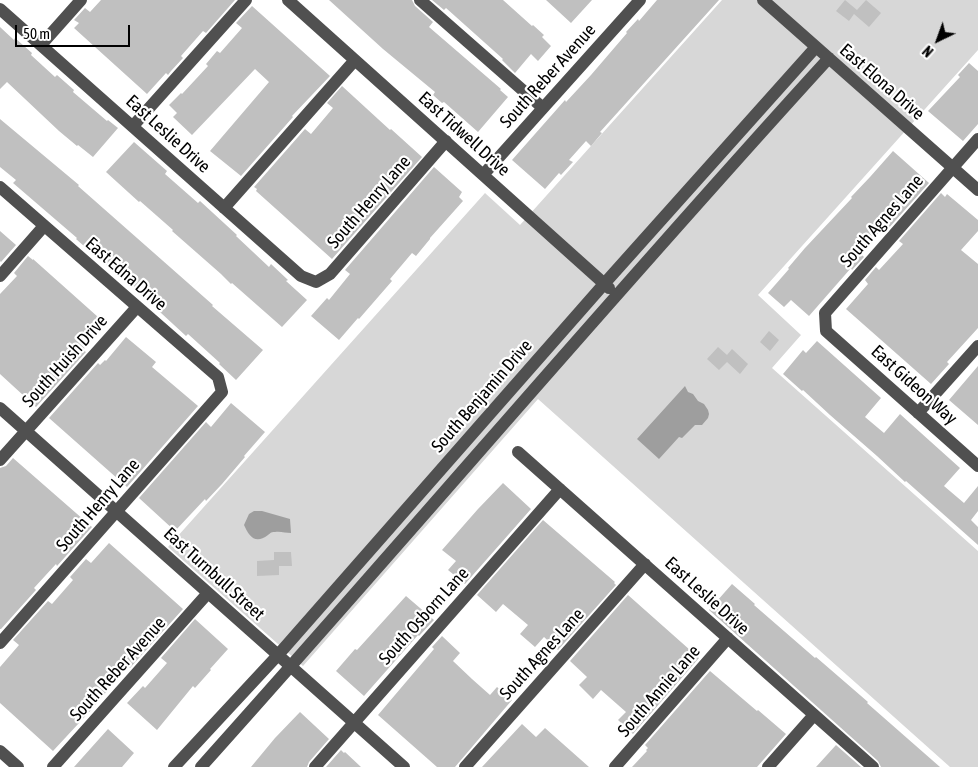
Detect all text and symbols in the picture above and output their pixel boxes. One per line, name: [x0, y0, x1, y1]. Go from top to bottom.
scale bar: [18, 15, 132, 47]
north arrow: [913, 15, 963, 65]
street label: South Reber Avenue: [496, 20, 600, 132]
text: 50 m: [23, 25, 50, 42]
street label: East Elona Drive: [835, 39, 929, 125]
text: N: [920, 42, 936, 60]
street label: East Tidwell Drive: [414, 87, 514, 181]
street label: East Leslie Drive: [121, 91, 215, 177]
street label: South Henry Lane: [323, 151, 415, 253]
street label: South Agnes Lane: [836, 170, 928, 272]
street label: East Edna Drive: [81, 233, 171, 315]
street label: South Huish Drive: [18, 310, 112, 412]
street label: South Benjamin Drive: [427, 335, 537, 457]
street label: East Gideon Way: [867, 341, 961, 429]
street label: South Henry Lane: [52, 454, 144, 556]
street label: East Turnbull Street: [159, 523, 269, 625]
street label: East Leslie Drive: [660, 553, 754, 639]
street label: South Osborn Lane: [375, 563, 473, 669]
street label: South Agnes Lane: [495, 604, 589, 704]
street label: South Reber Avenue: [66, 613, 170, 725]
street label: South Annie Lane: [613, 641, 705, 741]

